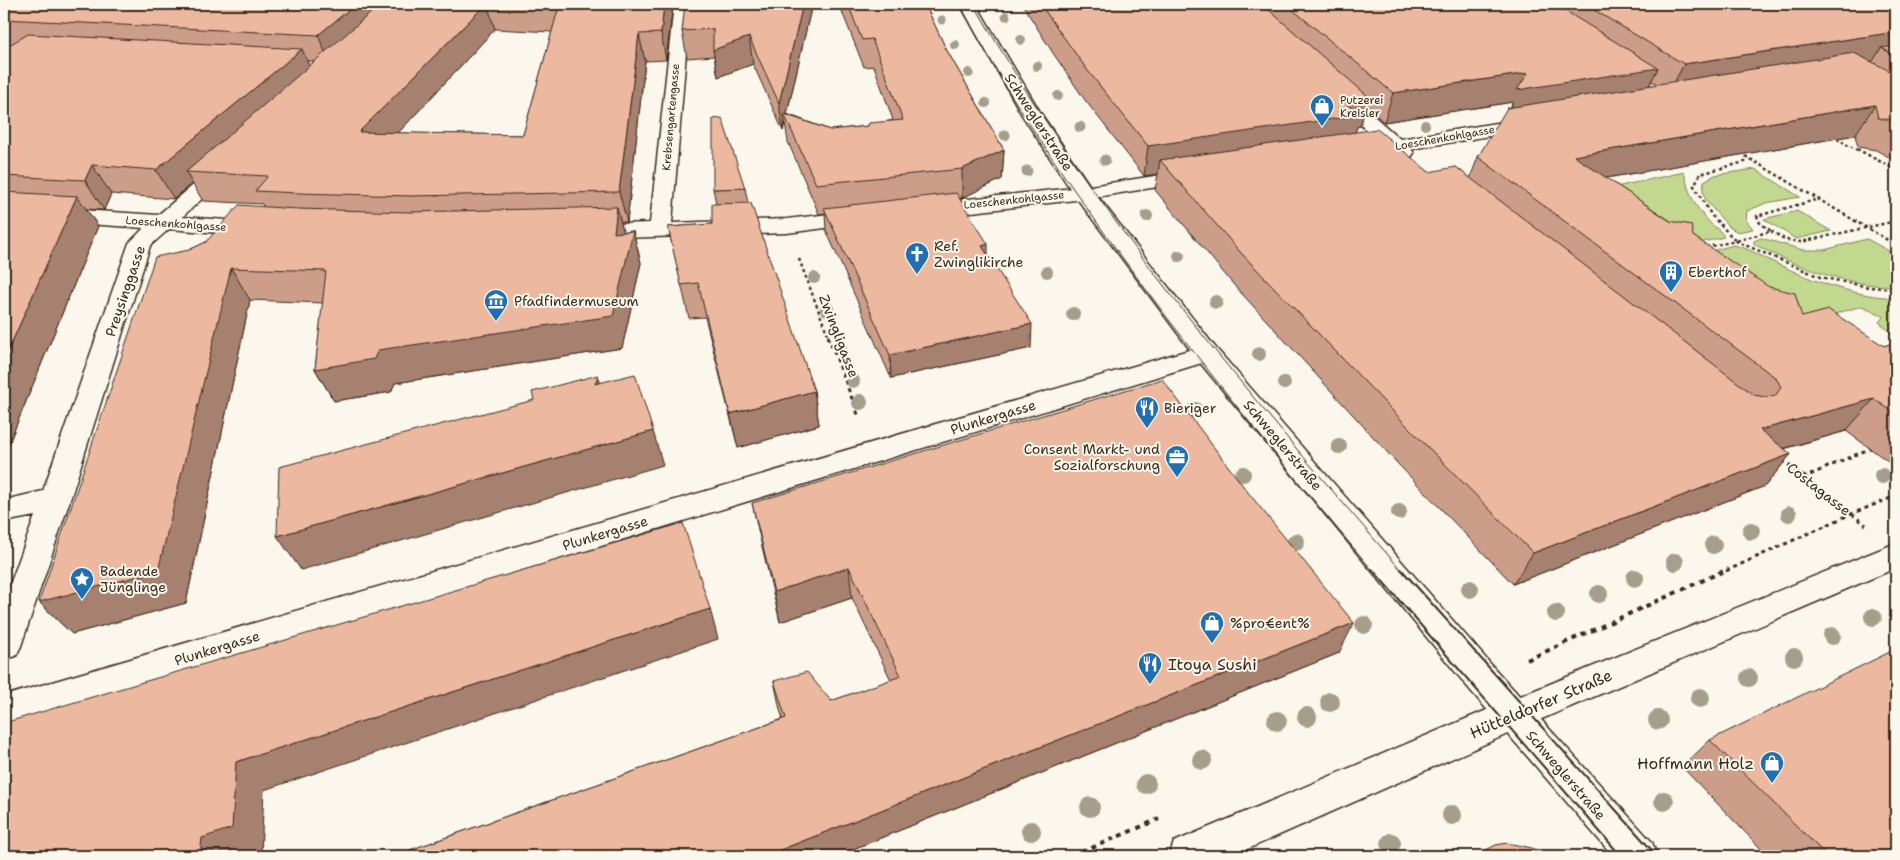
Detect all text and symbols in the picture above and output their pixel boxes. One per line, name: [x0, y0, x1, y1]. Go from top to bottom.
street label: Krebsengartengasse: [659, 63, 683, 171]
street label: Schweglerstraße: [1001, 70, 1077, 174]
shop icon: Putzerei Kreisler: [1309, 93, 1335, 127]
place label: Putzerei Kreisler: [1340, 93, 1383, 121]
street label: Loeschenkohlgasse: [1394, 122, 1496, 154]
street label: Loeschenkohlgasse: [963, 187, 1065, 213]
street label: Loeschenkohlgasse: [125, 213, 227, 235]
place label: Ref. Zwinglikirche: [934, 237, 1024, 271]
church icon: Ref. Zwinglikirche: [904, 241, 930, 275]
street label: Preysinggasse: [101, 243, 149, 339]
building icon: Eberthof: [1658, 259, 1684, 293]
place label: Eberthof: [1688, 263, 1747, 281]
museum icon: Pfadfindermuseum: [483, 288, 509, 322]
place label: Pfadfindermuseum: [514, 292, 639, 310]
street label: Zwingligasse: [815, 292, 863, 380]
street label: Plunkergasse: [948, 395, 1038, 439]
restaurant icon: Bieriger: [1134, 395, 1160, 429]
street label: Schweglerstraße: [1240, 396, 1326, 494]
place label: Bieriger: [1164, 399, 1217, 417]
place label: Consent Markt- und Sozialforschung: [1024, 440, 1160, 474]
office icon: Consent Markt- und Sozialforschung: [1164, 444, 1190, 478]
street label: Costagasse: [1783, 458, 1855, 520]
street label: Plunkergasse: [560, 511, 650, 555]
place label: Badende Jünglinge: [100, 562, 166, 596]
place icon: Badende Jünglinge: [69, 566, 95, 600]
shop icon: %pro€ent%: [1199, 610, 1225, 644]
place label: %pro€ent%: [1230, 614, 1310, 632]
street label: Plunkergasse: [172, 626, 262, 670]
restaurant icon: Itoya Sushi: [1137, 651, 1163, 685]
place label: Itoya Sushi: [1168, 654, 1257, 675]
street label: Hütteldorfer Straße: [1467, 664, 1615, 744]
street label: Schweglerstraße: [1522, 726, 1610, 824]
shop icon: Hoffmann Holz: [1759, 750, 1785, 784]
place label: Hoffmann Holz: [1637, 753, 1754, 774]

